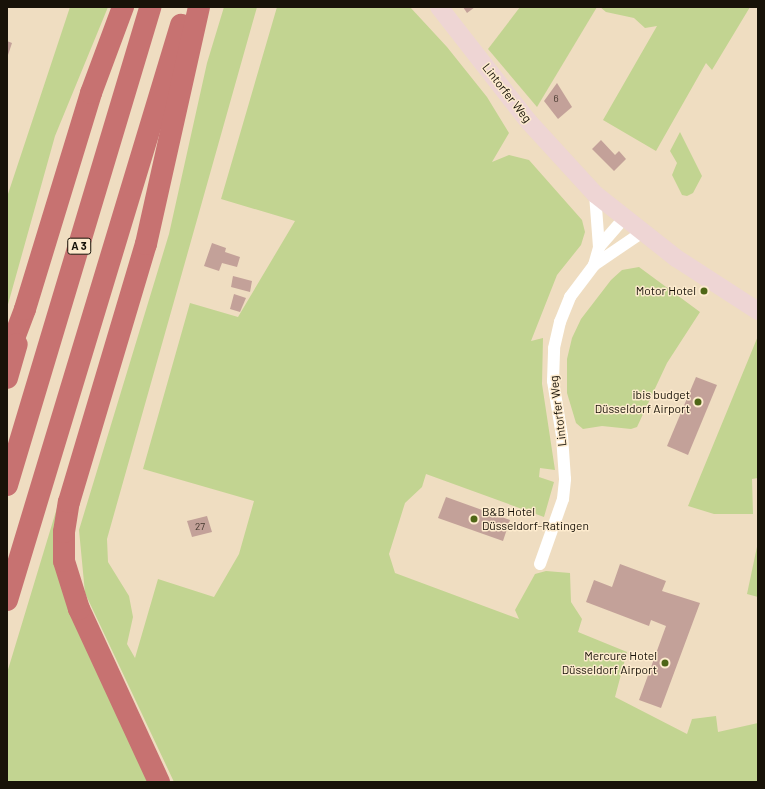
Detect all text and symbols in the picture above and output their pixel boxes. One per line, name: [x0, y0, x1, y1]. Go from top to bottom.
street label: Lintorfer Weg: [479, 60, 535, 126]
house number: 6: [553, 93, 559, 105]
road number: A 3: [67, 237, 91, 255]
place label: Motor Hotel: [636, 284, 696, 298]
marker: Motor Hotel: [699, 286, 709, 296]
street label: Lintorfer Weg: [547, 375, 569, 447]
place label: ibis budget Düsseldorf Airport: [595, 388, 690, 416]
marker: ibis budget Düsseldorf Airport: [693, 397, 703, 407]
place label: B&B Hotel Düsseldorf-Ratingen: [482, 505, 589, 533]
marker: B&B Hotel Düsseldorf-Ratingen: [469, 514, 479, 524]
house number: 27: [195, 521, 205, 533]
place label: Mercure Hotel Düsseldorf Airport: [562, 649, 657, 677]
marker: Mercure Hotel Düsseldorf Airport: [660, 658, 670, 668]

